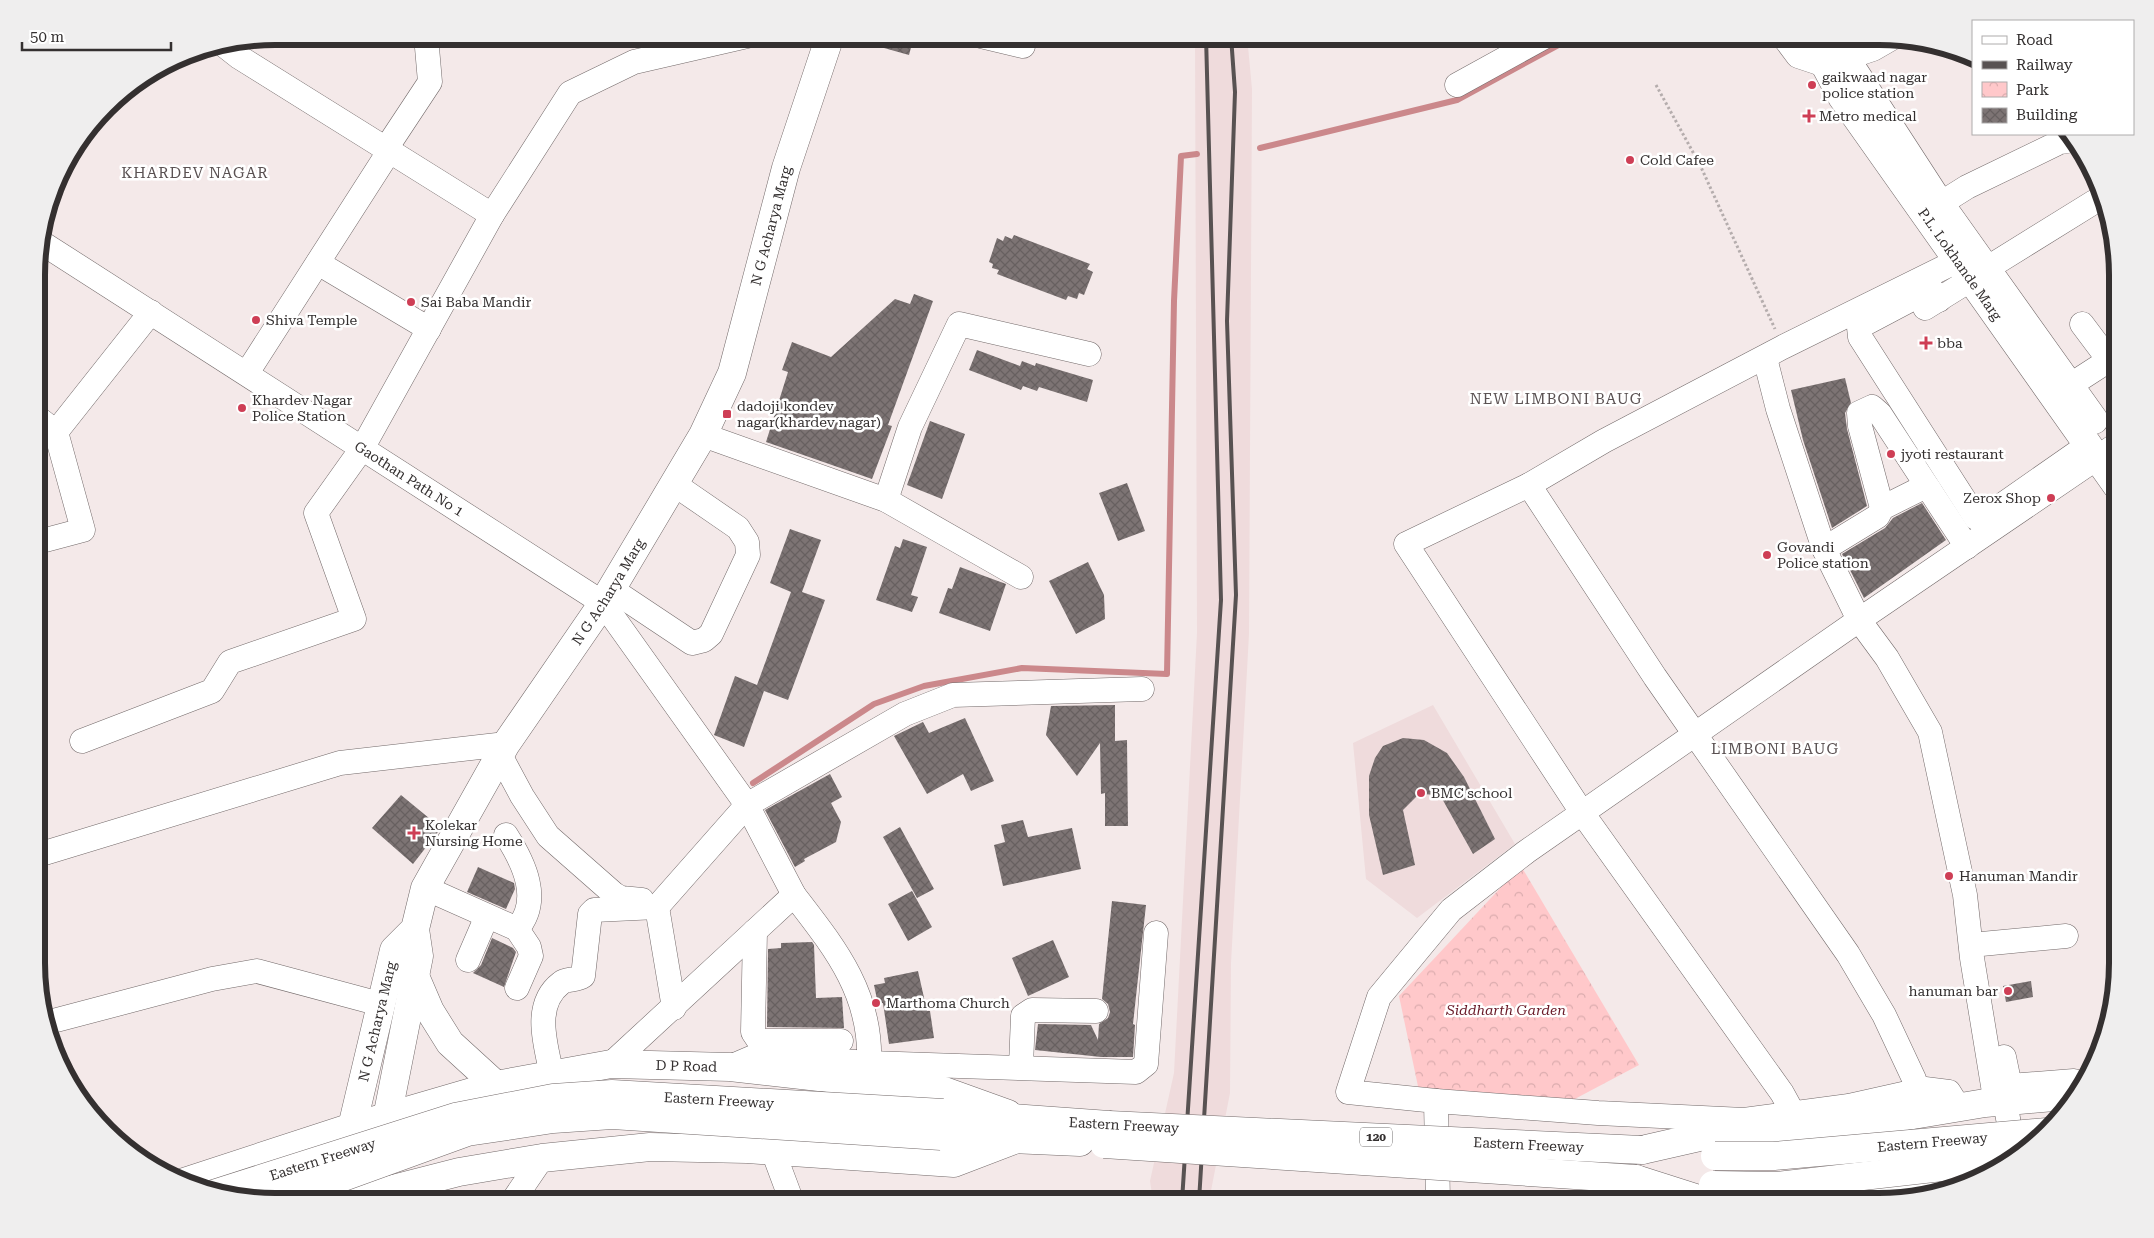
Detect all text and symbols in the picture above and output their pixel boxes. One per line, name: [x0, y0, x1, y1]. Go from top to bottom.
scale bar: [22, 20, 171, 52]
legend: [1972, 20, 2134, 135]
text: 50 m: [30, 28, 65, 46]
text: Road: [2016, 31, 2053, 49]
text: Railway: [2016, 56, 2073, 74]
place label: gaikwaad nagar police station: [1822, 69, 1927, 101]
marker: gaikwaad nagar police station: [1806, 79, 1818, 91]
text: Park: [2016, 81, 2050, 99]
text: Building: [2016, 106, 2078, 124]
place label: Metro medical: [1819, 108, 1917, 124]
marker: Metro medical: [1803, 110, 1815, 122]
place label: Cold Cafee: [1640, 152, 1714, 168]
marker: Cold Cafee: [1624, 154, 1636, 166]
district label: KHARDEV NAGAR: [121, 164, 269, 182]
street label: N G Acharya Marg: [747, 164, 794, 287]
street label: P.L. Lokhande Marg: [1915, 205, 2005, 323]
place label: Sai Baba Mandir: [421, 294, 532, 310]
marker: Sai Baba Mandir: [405, 296, 417, 308]
place label: Shiva Temple: [266, 312, 358, 328]
marker: Shiva Temple: [250, 314, 262, 326]
place label: bba: [1937, 335, 1963, 351]
marker: bba: [1919, 336, 1933, 350]
district label: NEW LIMBONI BAUG: [1470, 390, 1642, 408]
place label: Khardev Nagar Police Station: [252, 392, 353, 424]
place label: dadoji kondev nagar(khardev nagar): [737, 398, 881, 430]
marker: Khardev Nagar Police Station: [236, 402, 248, 414]
marker: dadoji kondev nagar(khardev nagar): [721, 408, 733, 420]
street label: Gaothan Path No 1: [352, 438, 467, 520]
place label: jyoti restaurant: [1900, 446, 2004, 462]
marker: jyoti restaurant: [1885, 448, 1897, 460]
place label: Zerox Shop: [1963, 490, 2041, 506]
marker: Zerox Shop: [2045, 492, 2057, 504]
street label: N G Acharya Marg: [569, 536, 648, 648]
place label: Govandi Police station: [1777, 539, 1869, 571]
marker: Govandi Police station: [1761, 549, 1773, 561]
district label: LIMBONI BAUG: [1711, 740, 1839, 758]
place label: BMC school: [1431, 785, 1513, 801]
marker: BMC school: [1415, 787, 1427, 799]
place label: Kolekar Nursing Home: [425, 817, 523, 849]
marker: Kolekar Nursing Home: [407, 826, 421, 840]
place label: Hanuman Mandir: [1959, 868, 2078, 884]
marker: Hanuman Mandir: [1943, 870, 1955, 882]
street label: N G Acharya Marg: [355, 960, 399, 1083]
place label: hanuman bar: [1909, 983, 1998, 999]
marker: hanuman bar: [2002, 985, 2014, 997]
place label: Marthoma Church: [886, 995, 1010, 1011]
marker: Marthoma Church: [870, 997, 882, 1009]
park label: Siddharth Garden: [1445, 1002, 1566, 1018]
street label: D P Road: [655, 1057, 717, 1075]
street label: Eastern Freeway: [663, 1089, 775, 1111]
street label: Eastern Freeway: [1068, 1114, 1180, 1136]
road number: 120: [1360, 1128, 1392, 1146]
street label: Eastern Freeway: [1877, 1129, 1989, 1155]
street label: Eastern Freeway: [1473, 1134, 1585, 1155]
street label: Eastern Freeway: [267, 1135, 378, 1184]

